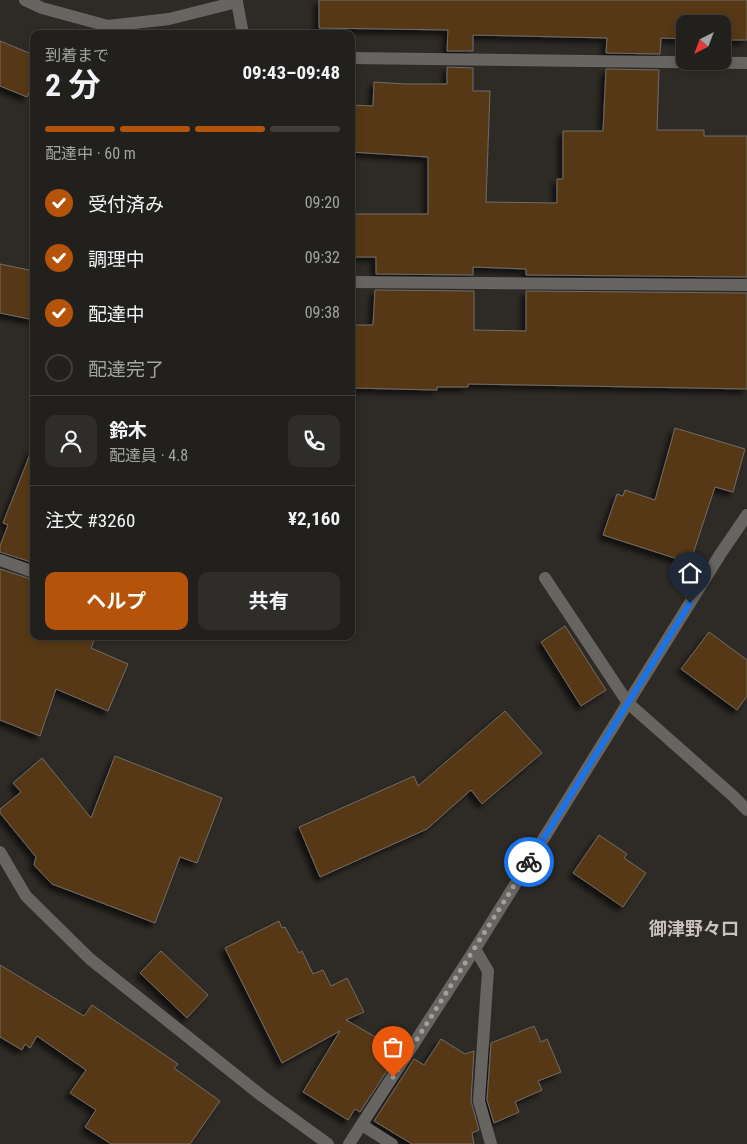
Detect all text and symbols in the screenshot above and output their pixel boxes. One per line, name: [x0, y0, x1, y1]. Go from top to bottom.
north arrow: [676, 15, 731, 70]
map controls: [676, 15, 731, 70]
text: 到着まで: [45, 46, 109, 65]
text: 09:43–09:48: [242, 61, 340, 84]
text: 2 分: [45, 66, 101, 104]
text: 配達中 · 60 m: [45, 144, 136, 163]
icon: check: [45, 189, 73, 217]
text: 受付済み: [88, 193, 164, 216]
text: 09:20: [305, 193, 340, 212]
icon: check: [45, 244, 73, 272]
text: 調理中: [88, 248, 145, 271]
text: 09:32: [305, 248, 340, 267]
icon: check: [45, 299, 73, 327]
text: 配達中: [88, 303, 145, 326]
text: 09:38: [305, 303, 340, 322]
text: 配達完了: [88, 358, 164, 381]
button: person: [45, 415, 97, 467]
button: phone: [288, 415, 340, 467]
text: 鈴木: [109, 419, 147, 442]
text: 配達員 · 4.8: [109, 446, 188, 465]
text: ¥2,160: [288, 507, 340, 530]
text: 注文 #3260: [45, 509, 135, 532]
pin: [669, 552, 711, 603]
icon: home: [676, 559, 704, 587]
button: ヘルプ: [45, 572, 188, 630]
button: 共有: [198, 572, 340, 630]
courier: [504, 837, 554, 887]
icon: bike: [515, 848, 543, 876]
district label: 御津野々口: [648, 918, 739, 939]
pin: [372, 1026, 414, 1077]
icon: bag: [379, 1033, 407, 1061]

